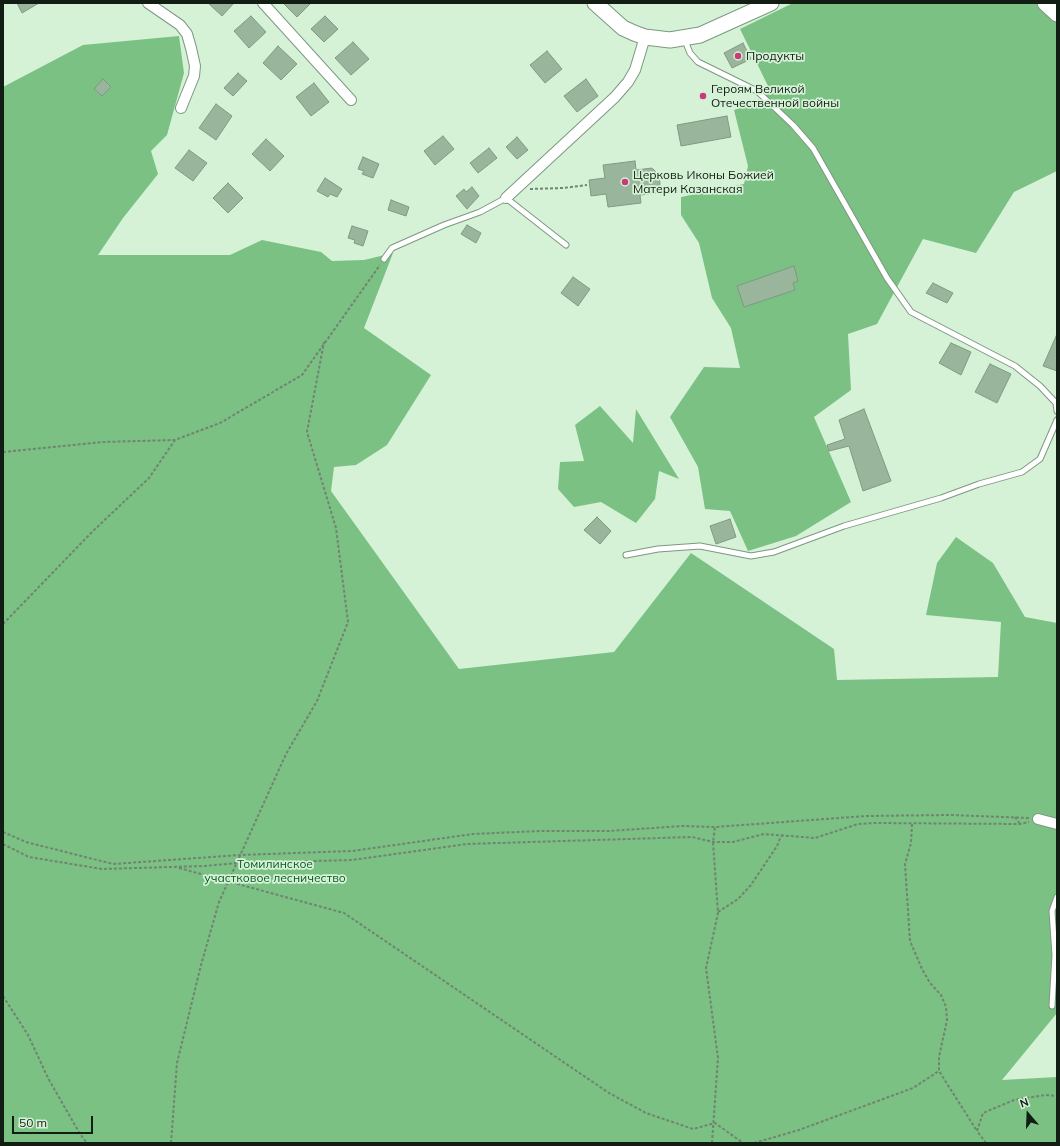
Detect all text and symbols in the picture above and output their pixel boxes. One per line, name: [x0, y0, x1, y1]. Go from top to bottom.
place label: Продукты: [746, 49, 804, 63]
marker: Продукты: [733, 51, 743, 61]
place label: Героям Великой Отечественной войны: [711, 82, 839, 110]
marker: Героям Великой Отечественной войны: [698, 91, 708, 101]
place label: Церковь Иконы Божией Матери Казанская: [633, 168, 774, 196]
marker: Церковь Иконы Божией Матери Казанская: [620, 177, 630, 187]
park label: Томилинское участковое лесничество: [204, 857, 346, 885]
north arrow: [1008, 1094, 1048, 1134]
text: N: [1018, 1095, 1030, 1111]
scale bar: [14, 1108, 95, 1134]
text: 50 m: [19, 1115, 47, 1130]

